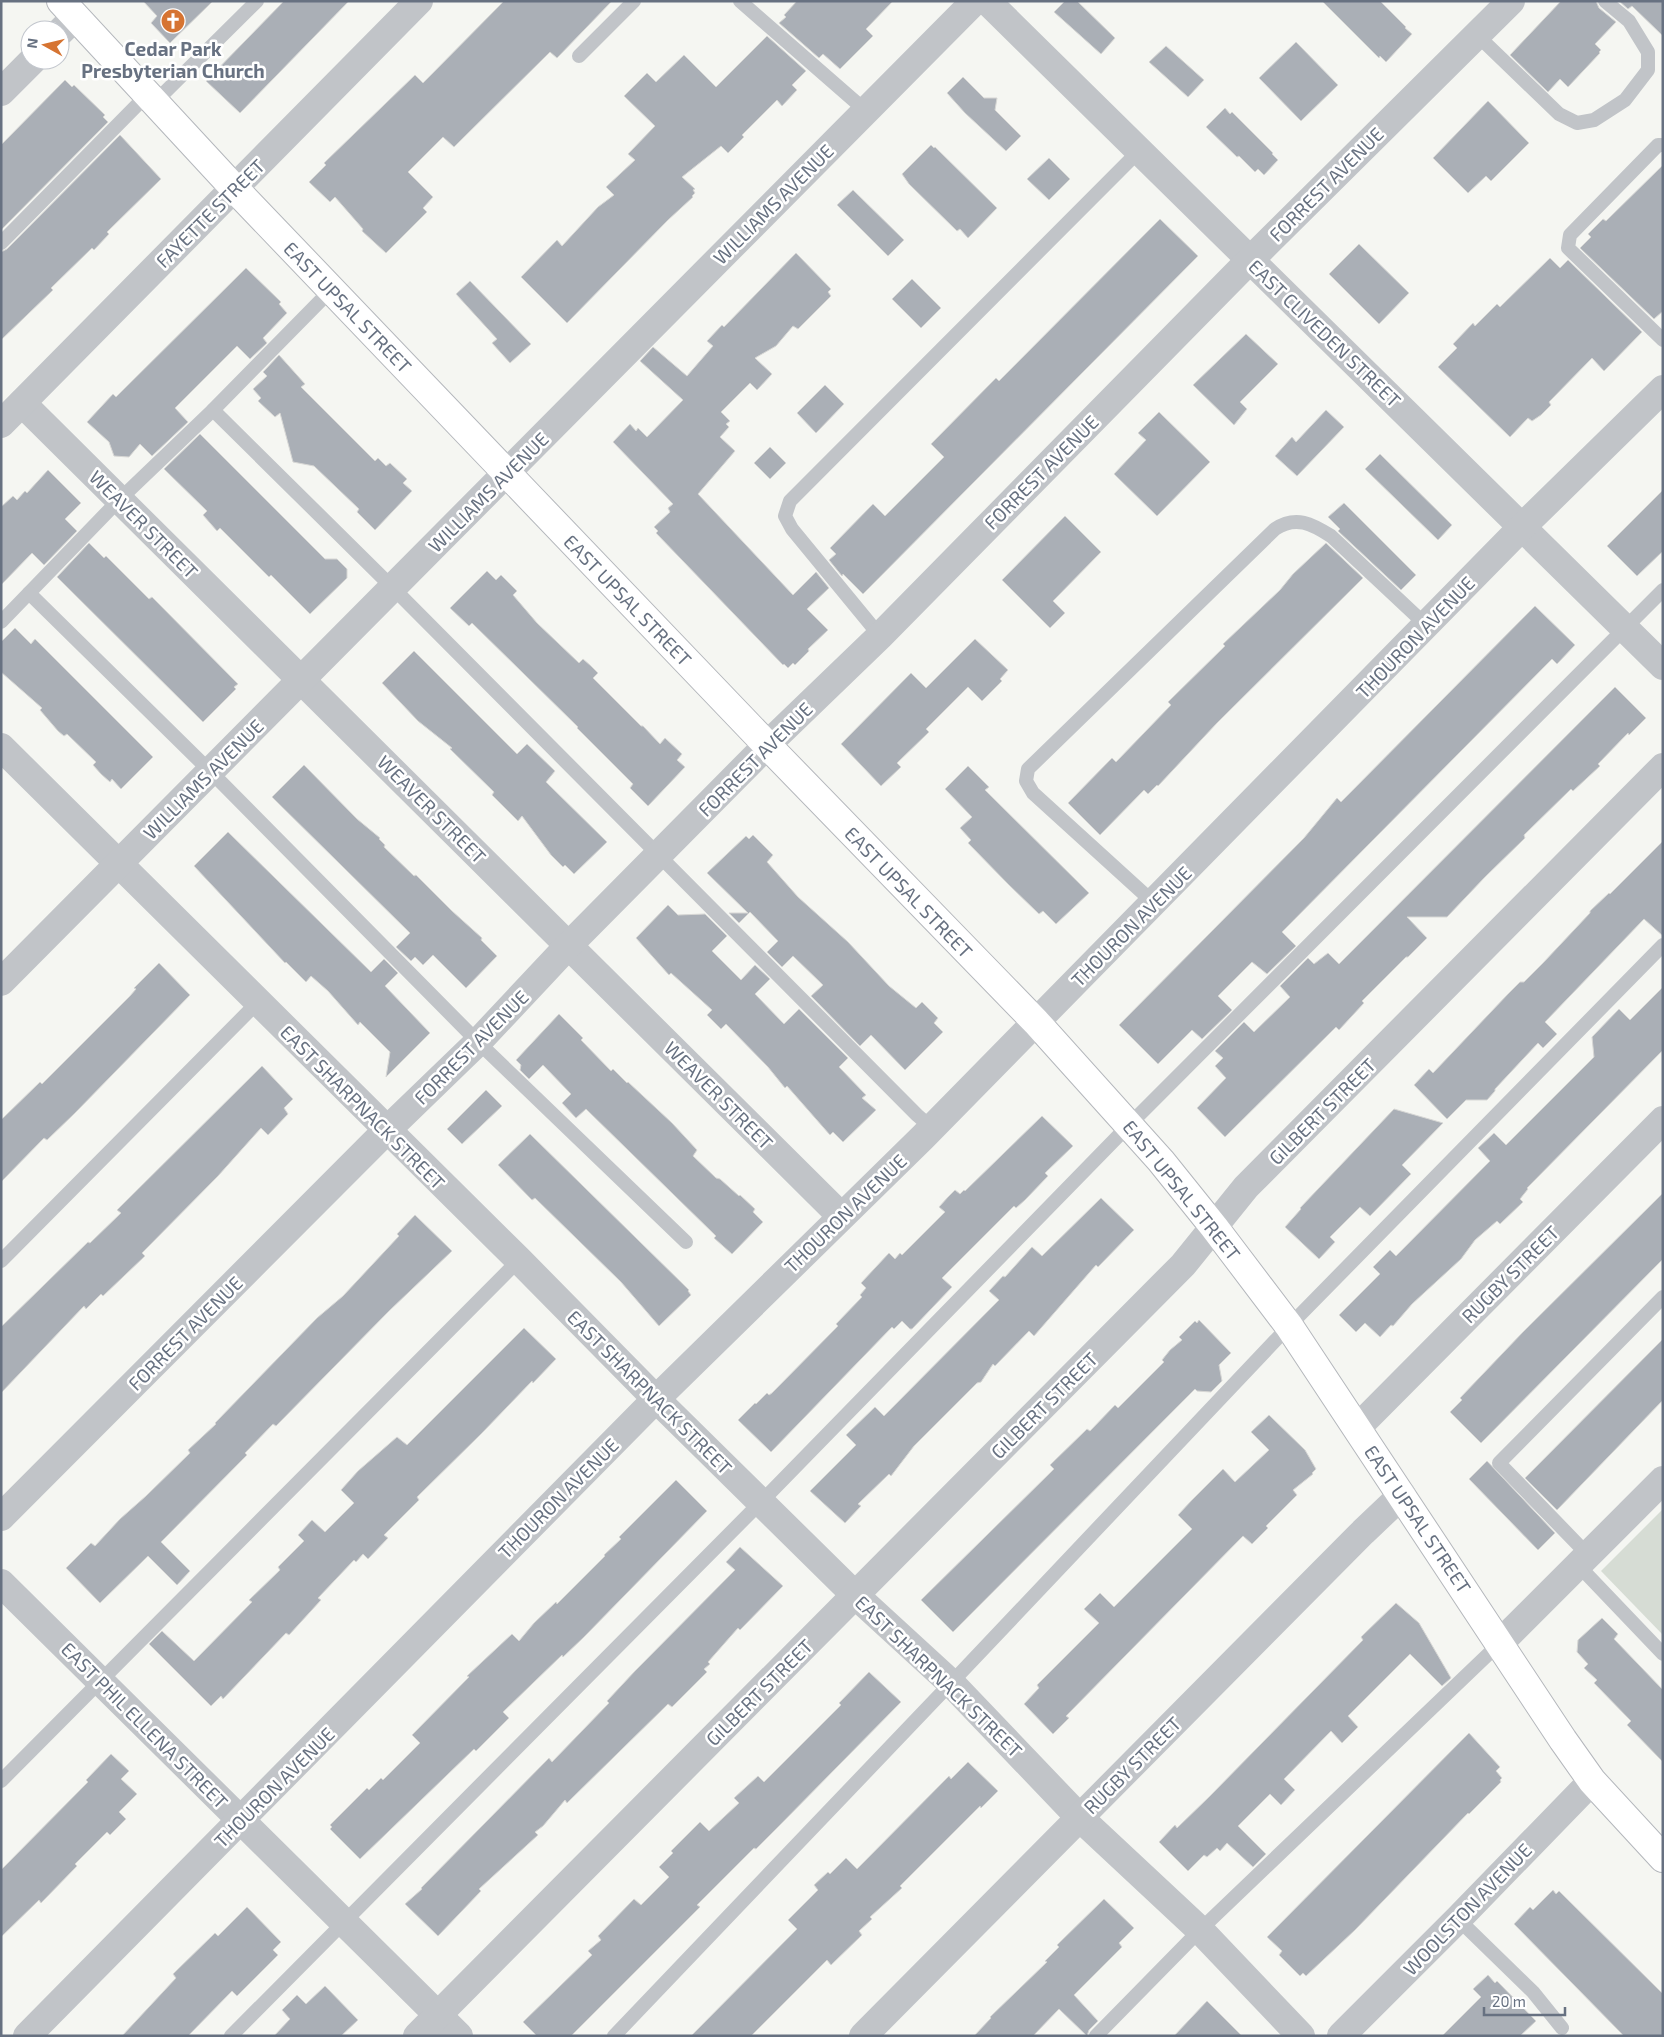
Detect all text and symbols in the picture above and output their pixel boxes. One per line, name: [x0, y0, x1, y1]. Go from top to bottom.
church icon: Cedar Park Presbyterian Church: [160, 8, 186, 34]
north arrow: [20, 20, 70, 70]
text: N: [23, 37, 41, 49]
place label: Cedar Park Presbyterian Church: [81, 37, 265, 83]
street label: FORREST AVENUE: [1264, 122, 1388, 246]
street label: WILLIAMS AVENUE: [708, 139, 838, 269]
street label: FAYETTE STREET: [151, 154, 269, 272]
street label: EAST UPSAL STREET: [279, 237, 417, 377]
street label: EAST CLIVEDEN STREET: [1244, 254, 1406, 412]
street label: FORREST AVENUE: [979, 410, 1103, 534]
street label: WILLIAMS AVENUE: [423, 427, 553, 557]
street label: WEAVER STREET: [85, 465, 203, 583]
street label: EAST UPSAL STREET: [559, 530, 697, 670]
street label: THOURON AVENUE: [1351, 571, 1479, 703]
street label: FORREST AVENUE: [693, 697, 817, 821]
street label: WILLIAMS AVENUE: [138, 714, 268, 844]
street label: WEAVER STREET: [373, 750, 491, 868]
street label: EAST UPSAL STREET: [840, 822, 978, 962]
street label: THOURON AVENUE: [1066, 861, 1196, 991]
street label: FORREST AVENUE: [409, 985, 533, 1109]
street label: EAST SHARPNACK STREET: [276, 1020, 450, 1194]
street label: WEAVER STREET: [660, 1036, 778, 1154]
street label: GILBERT STREET: [1264, 1053, 1380, 1169]
street label: EAST UPSAL STREET: [1118, 1115, 1246, 1265]
street label: THOURON AVENUE: [779, 1149, 911, 1277]
street label: RUGBY STREET: [1457, 1221, 1563, 1327]
street label: FORREST AVENUE: [123, 1271, 247, 1395]
street label: EAST SHARPNACK STREET: [563, 1305, 737, 1479]
street label: GILBERT STREET: [986, 1347, 1102, 1463]
street label: THOURON AVENUE: [493, 1433, 623, 1563]
street label: EAST UPSAL STREET: [1360, 1441, 1476, 1597]
street label: EAST SHARPNACK STREET: [851, 1590, 1027, 1762]
street label: GILBERT STREET: [701, 1634, 817, 1750]
street label: EAST PHIL ELLENA STREET: [57, 1637, 233, 1813]
street label: RUGBY STREET: [1079, 1712, 1185, 1818]
street label: THOURON AVENUE: [209, 1722, 339, 1852]
street label: WOOLSTON AVENUE: [1398, 1838, 1536, 1980]
scale bar: [1484, 1984, 1565, 2016]
text: 20 m: [1492, 1992, 1526, 2010]

